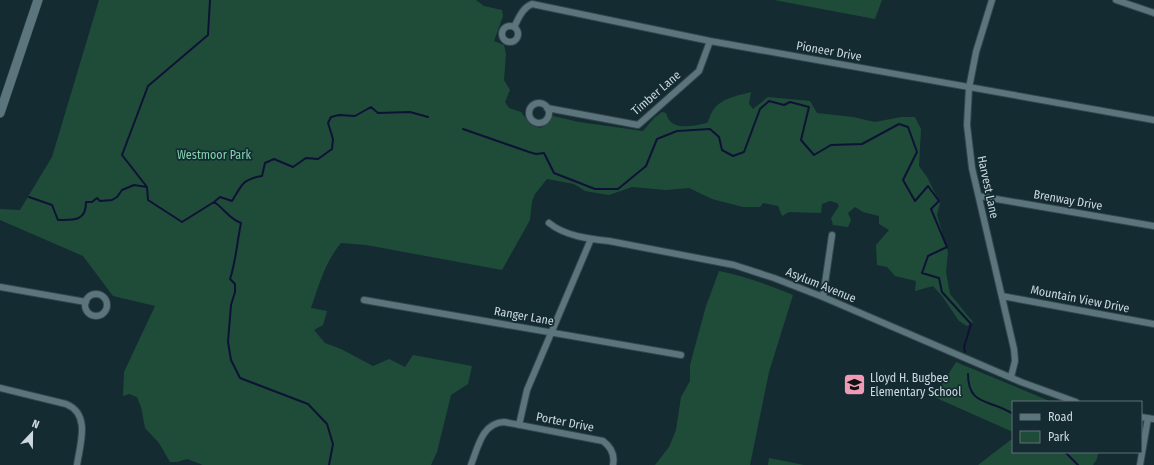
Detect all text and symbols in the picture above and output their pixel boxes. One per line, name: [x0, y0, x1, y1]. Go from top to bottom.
street label: Pioneer Drive: [795, 38, 863, 64]
street label: Timber Lane: [629, 68, 683, 118]
park label: Westmoor Park: [177, 148, 251, 162]
street label: Harvest Lane: [975, 154, 1001, 220]
street label: Brenway Drive: [1032, 187, 1104, 213]
street label: Asylum Avenue: [784, 265, 858, 305]
street label: Mountain View Drive: [1029, 283, 1131, 315]
street label: Ranger Lane: [493, 304, 555, 328]
place label: Lloyd H. Bugbee Elementary School: [870, 371, 961, 399]
school or university icon: Lloyd H. Bugbee Elementary School: [841, 372, 867, 398]
legend: [1012, 401, 1142, 453]
street label: Porter Drive: [535, 410, 595, 434]
text: Road: [1048, 410, 1073, 424]
north arrow: [12, 413, 52, 453]
text: N: [30, 417, 41, 431]
text: Park: [1048, 430, 1070, 444]

